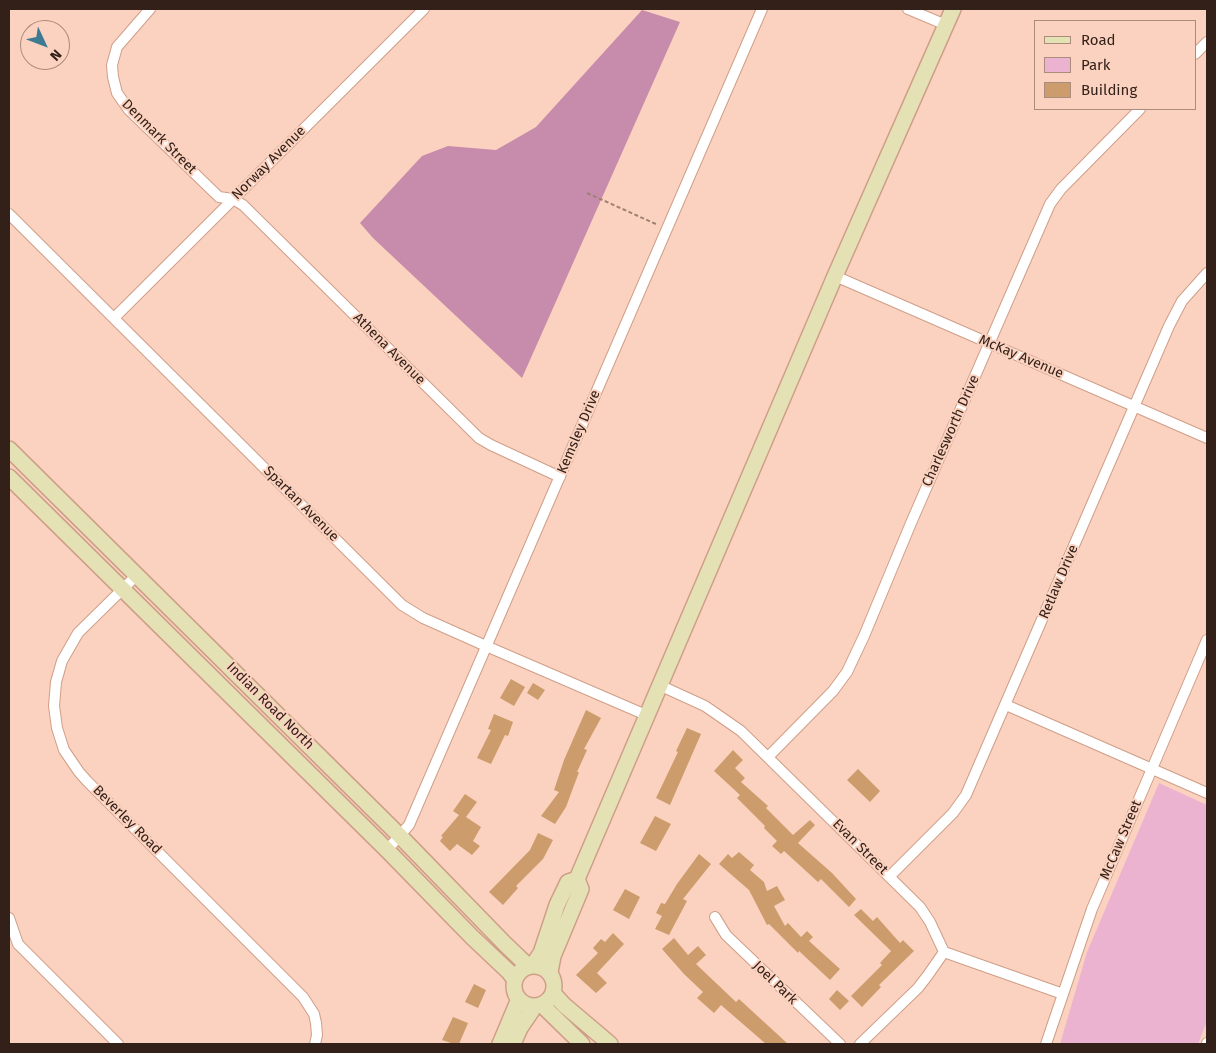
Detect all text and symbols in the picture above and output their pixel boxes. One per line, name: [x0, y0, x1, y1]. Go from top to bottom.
north arrow: [20, 20, 70, 70]
legend: [1034, 20, 1196, 110]
text: Road: [1081, 31, 1116, 49]
text: N: [46, 46, 65, 64]
text: Park: [1081, 56, 1111, 74]
text: Building: [1081, 81, 1137, 99]
street label: Denmark Street: [118, 96, 200, 178]
street label: Norway Avenue: [229, 123, 309, 203]
street label: Athena Avenue: [350, 310, 428, 388]
street label: McKay Avenue: [976, 332, 1066, 382]
street label: Charlesworth Drive: [919, 373, 983, 489]
street label: Kemsley Drive: [554, 388, 604, 476]
street label: Spartan Avenue: [260, 463, 342, 545]
street label: Retlaw Drive: [1036, 542, 1082, 622]
street label: Indian Road North: [223, 659, 317, 753]
street label: Beverley Road: [89, 782, 165, 858]
street label: McCaw Street: [1097, 798, 1145, 882]
street label: Evan Street: [829, 816, 891, 878]
street label: Joel Park: [749, 958, 801, 1008]

